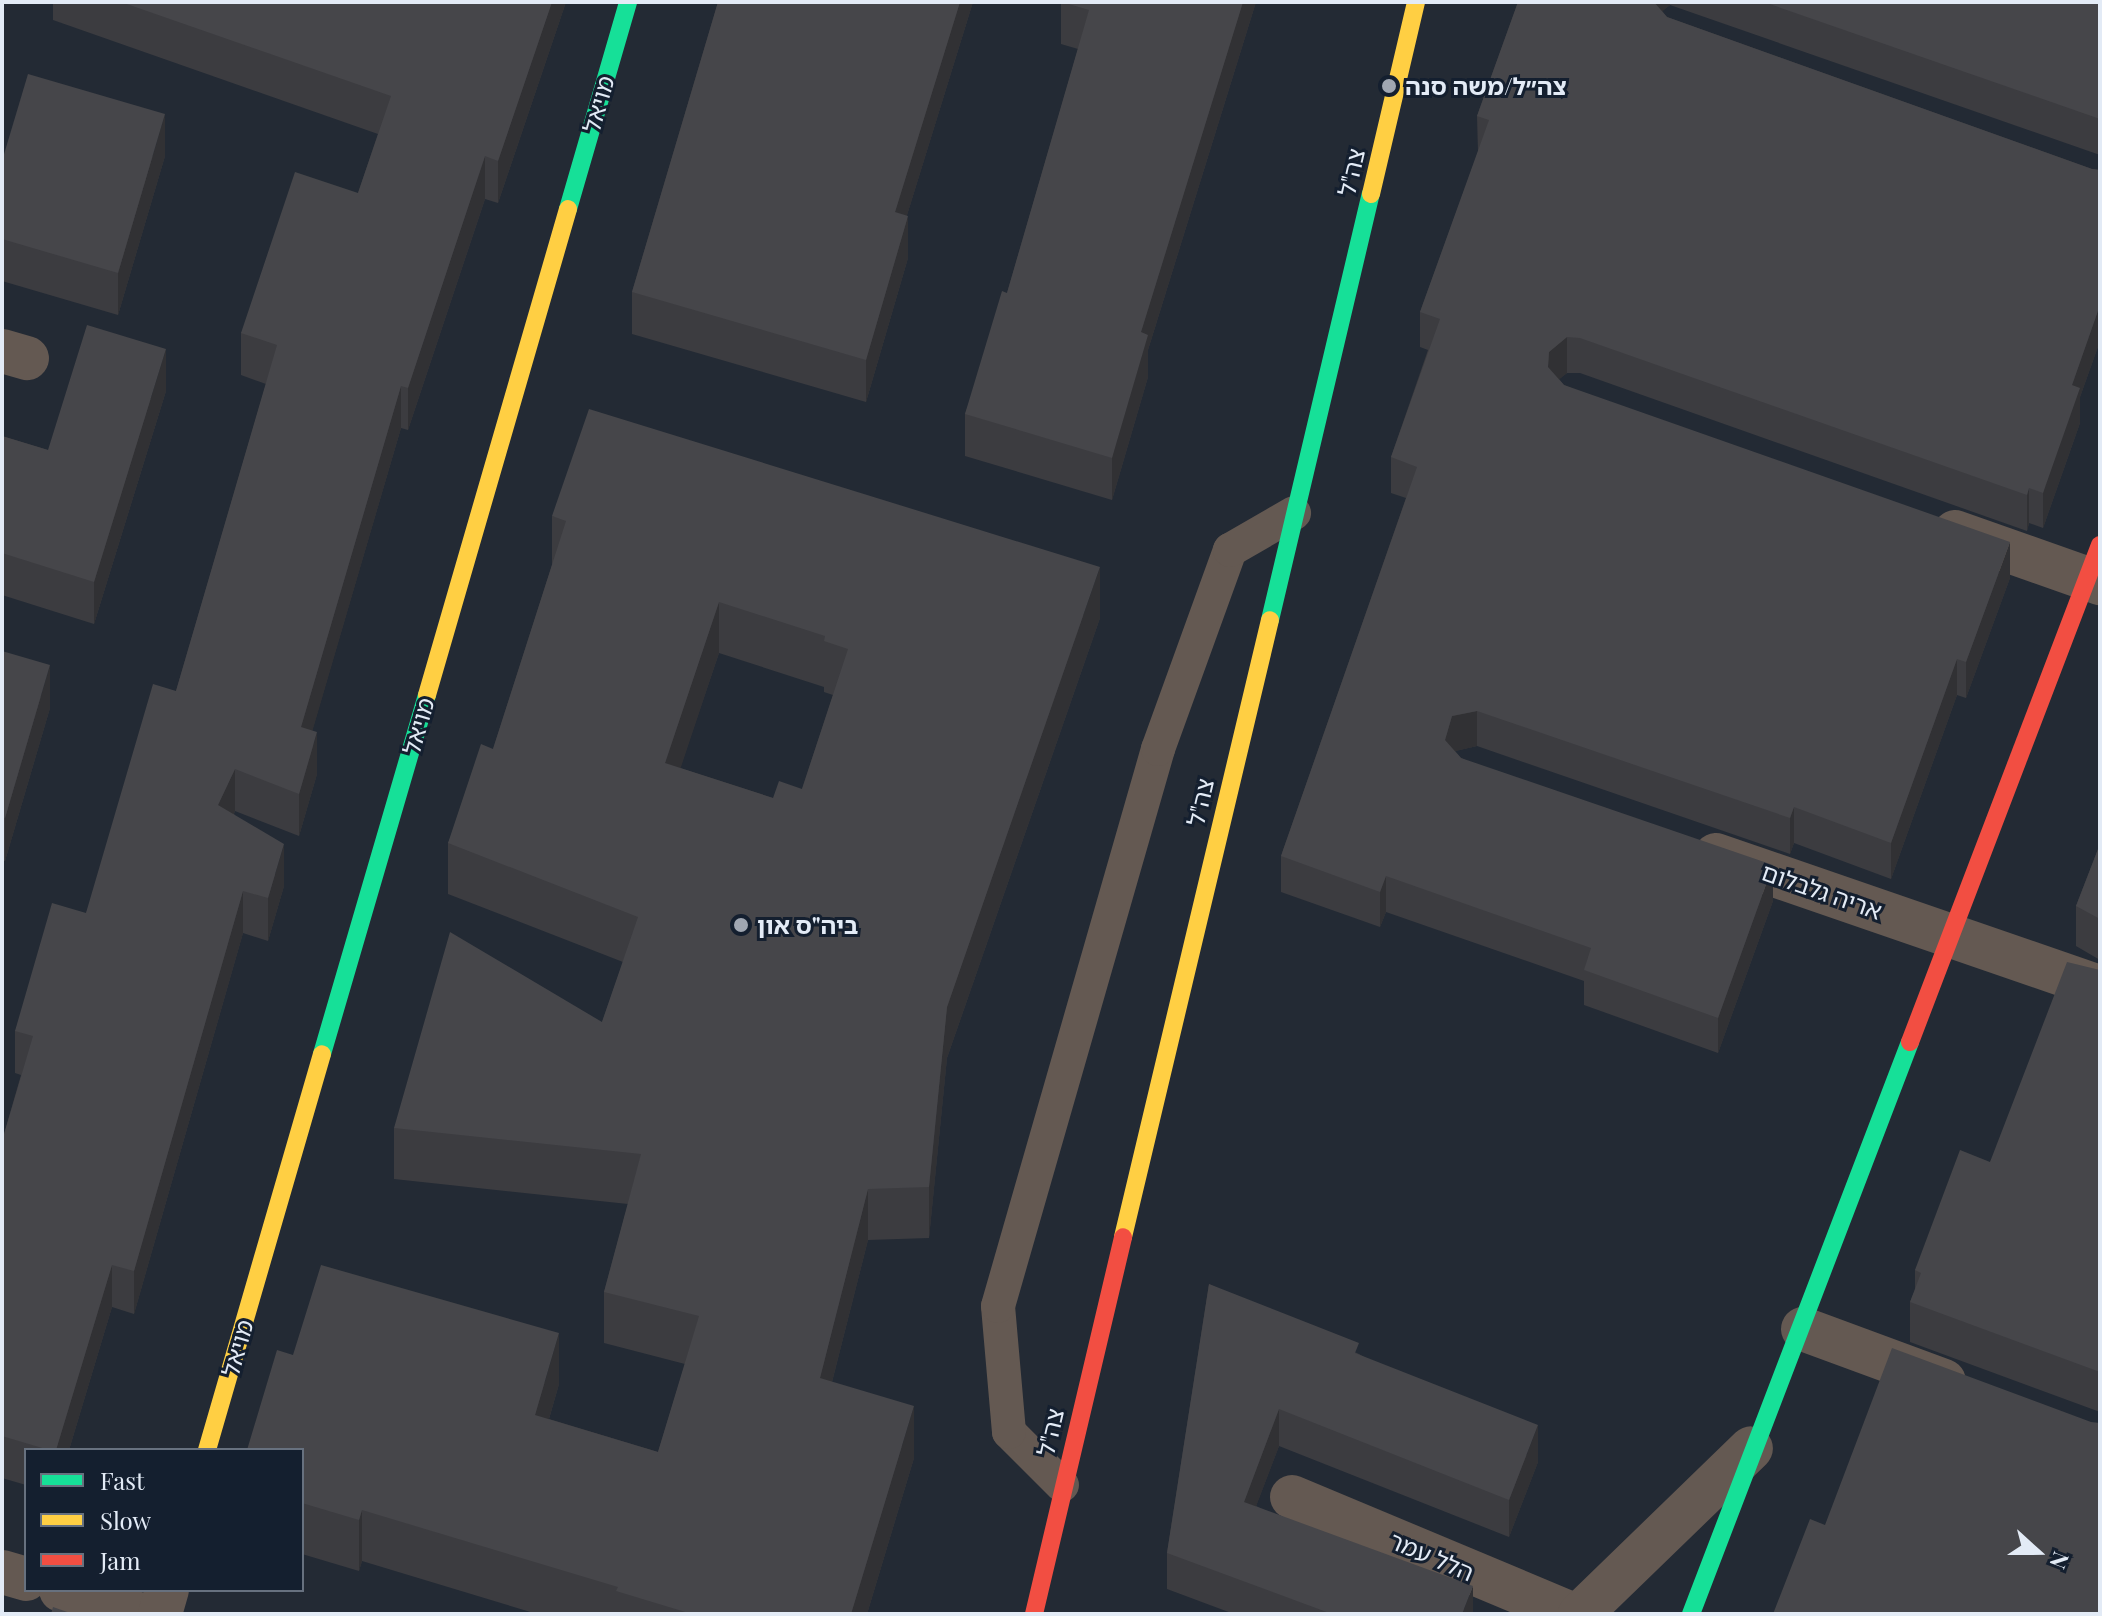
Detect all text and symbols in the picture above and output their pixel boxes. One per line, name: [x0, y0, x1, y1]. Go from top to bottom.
street label: מויאל: [576, 72, 620, 136]
place label: צה״ל/משה סנה: [1405, 72, 1567, 100]
marker: צה״ל/משה סנה: [1380, 77, 1398, 95]
street label: צה"ל: [1332, 145, 1370, 199]
street label: מויאל: [396, 694, 440, 758]
street label: צה"ל: [1181, 775, 1219, 829]
street label: אריה גלבלום: [1758, 857, 1886, 925]
place label: ביה"ס און: [757, 911, 858, 939]
marker: ביה"ס און: [732, 916, 750, 934]
street label: מויאל: [215, 1316, 259, 1380]
street label: צה"ל: [1031, 1405, 1069, 1459]
legend: [24, 1448, 304, 1592]
text: Fast: [100, 1464, 145, 1496]
text: Slow: [100, 1504, 151, 1536]
north arrow: [1998, 1512, 2078, 1592]
street label: הלל עמר: [1386, 1525, 1478, 1587]
text: Jam: [100, 1544, 141, 1576]
text: N: [2044, 1548, 2077, 1573]

